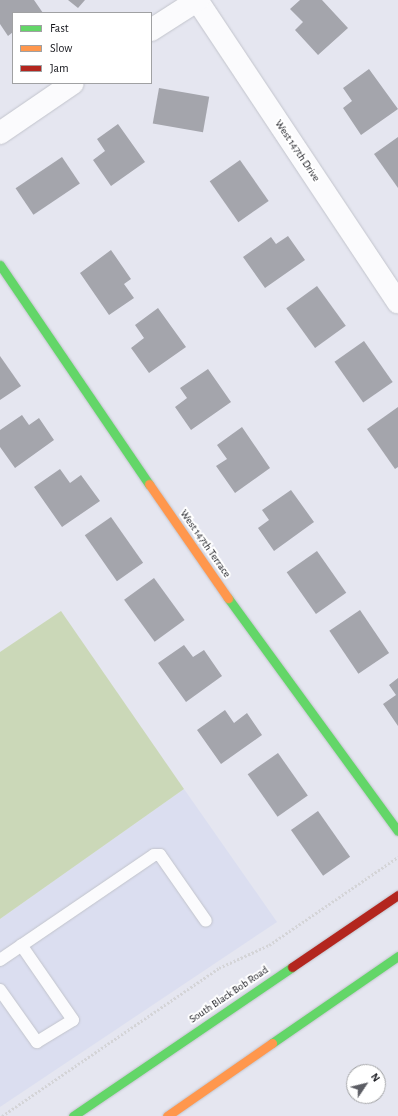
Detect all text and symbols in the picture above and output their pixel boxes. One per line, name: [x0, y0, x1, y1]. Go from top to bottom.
legend: [12, 12, 152, 84]
text: Fast: [50, 22, 69, 34]
text: Slow: [50, 42, 72, 54]
text: Jam: [50, 62, 69, 74]
street label: West 147th Drive: [272, 118, 322, 184]
street label: West 147th Terrace: [177, 508, 233, 580]
street label: South Black Bob Road: [187, 964, 271, 1026]
north arrow: [346, 1064, 386, 1104]
text: N: [369, 1071, 382, 1084]

